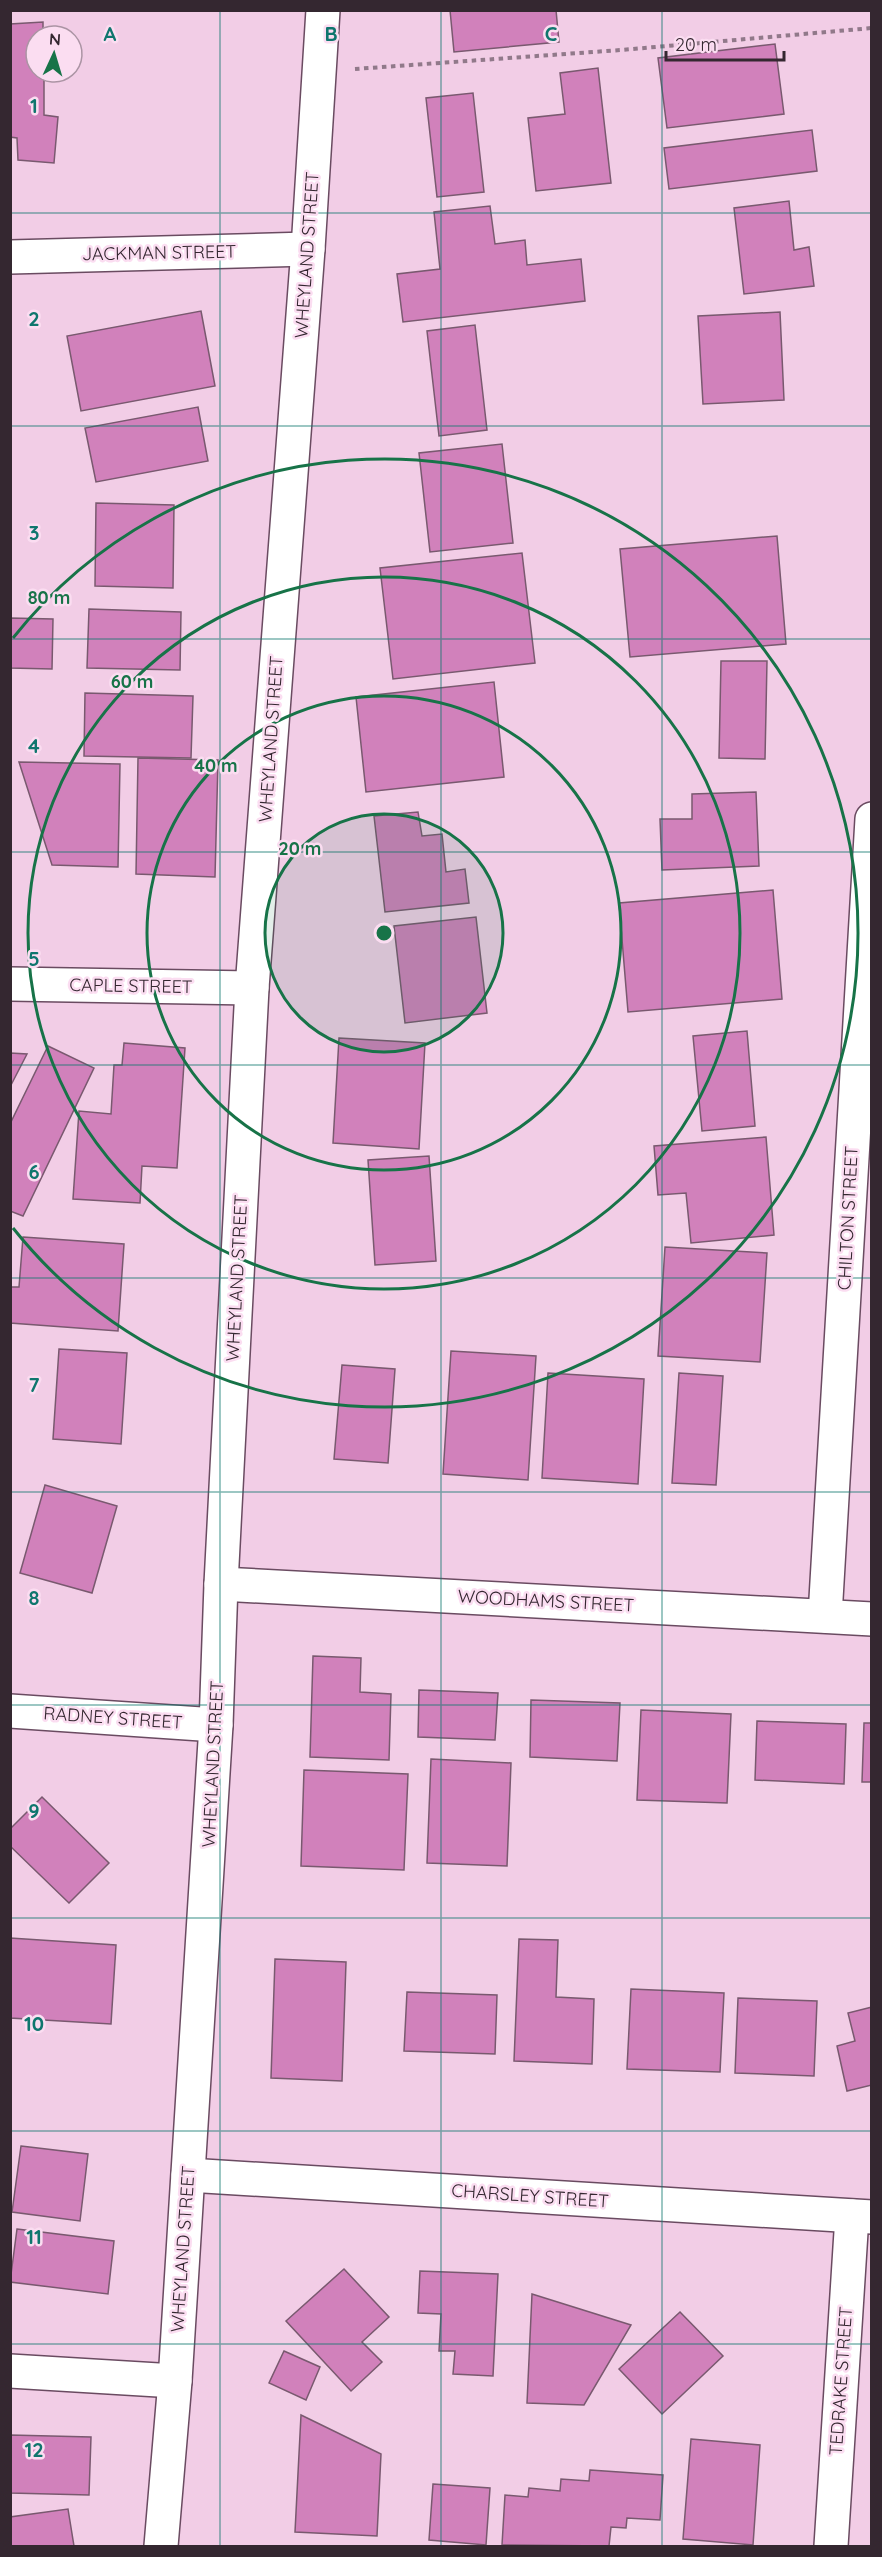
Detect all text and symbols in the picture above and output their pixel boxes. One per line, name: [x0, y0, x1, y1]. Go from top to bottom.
text: A: [104, 21, 117, 46]
text: B: [324, 21, 338, 46]
text: C: [545, 21, 558, 46]
north arrow: [24, 24, 84, 84]
scale bar: [666, 24, 784, 62]
text: N: [48, 29, 62, 49]
text: 20 m: [675, 33, 717, 56]
text: 1: [30, 93, 38, 118]
street label: WHEYLAND STREET: [289, 171, 324, 339]
street label: JACKMAN STREET: [82, 240, 237, 265]
text: 2: [28, 306, 40, 331]
text: 3: [29, 520, 39, 545]
text: 80 m: [28, 586, 70, 609]
street label: WHEYLAND STREET: [253, 655, 288, 823]
text: 60 m: [111, 670, 153, 693]
text: 4: [28, 733, 40, 758]
text: 40 m: [194, 754, 238, 777]
text: 20 m: [279, 837, 321, 860]
centre of rings: [374, 923, 394, 943]
text: 5: [28, 946, 40, 971]
street label: CAPLE STREET: [69, 973, 193, 998]
street label: CHILTON STREET: [832, 1145, 863, 1291]
text: 6: [28, 1159, 40, 1184]
street label: WHEYLAND STREET: [221, 1194, 252, 1362]
text: 7: [29, 1372, 40, 1397]
street label: WOODHAMS STREET: [457, 1584, 635, 1617]
text: 8: [29, 1585, 40, 1610]
street label: WHEYLAND STREET: [197, 1680, 228, 1848]
street label: RADNEY STREET: [43, 1701, 183, 1734]
text: 9: [28, 1798, 40, 1823]
text: 10: [24, 2011, 44, 2036]
street label: WHEYLAND STREET: [165, 2165, 200, 2333]
street label: CHARSLEY STREET: [451, 2179, 610, 2212]
text: 11: [26, 2224, 42, 2249]
street label: TEDRAKE STREET: [824, 2306, 857, 2456]
text: 12: [24, 2437, 44, 2462]

